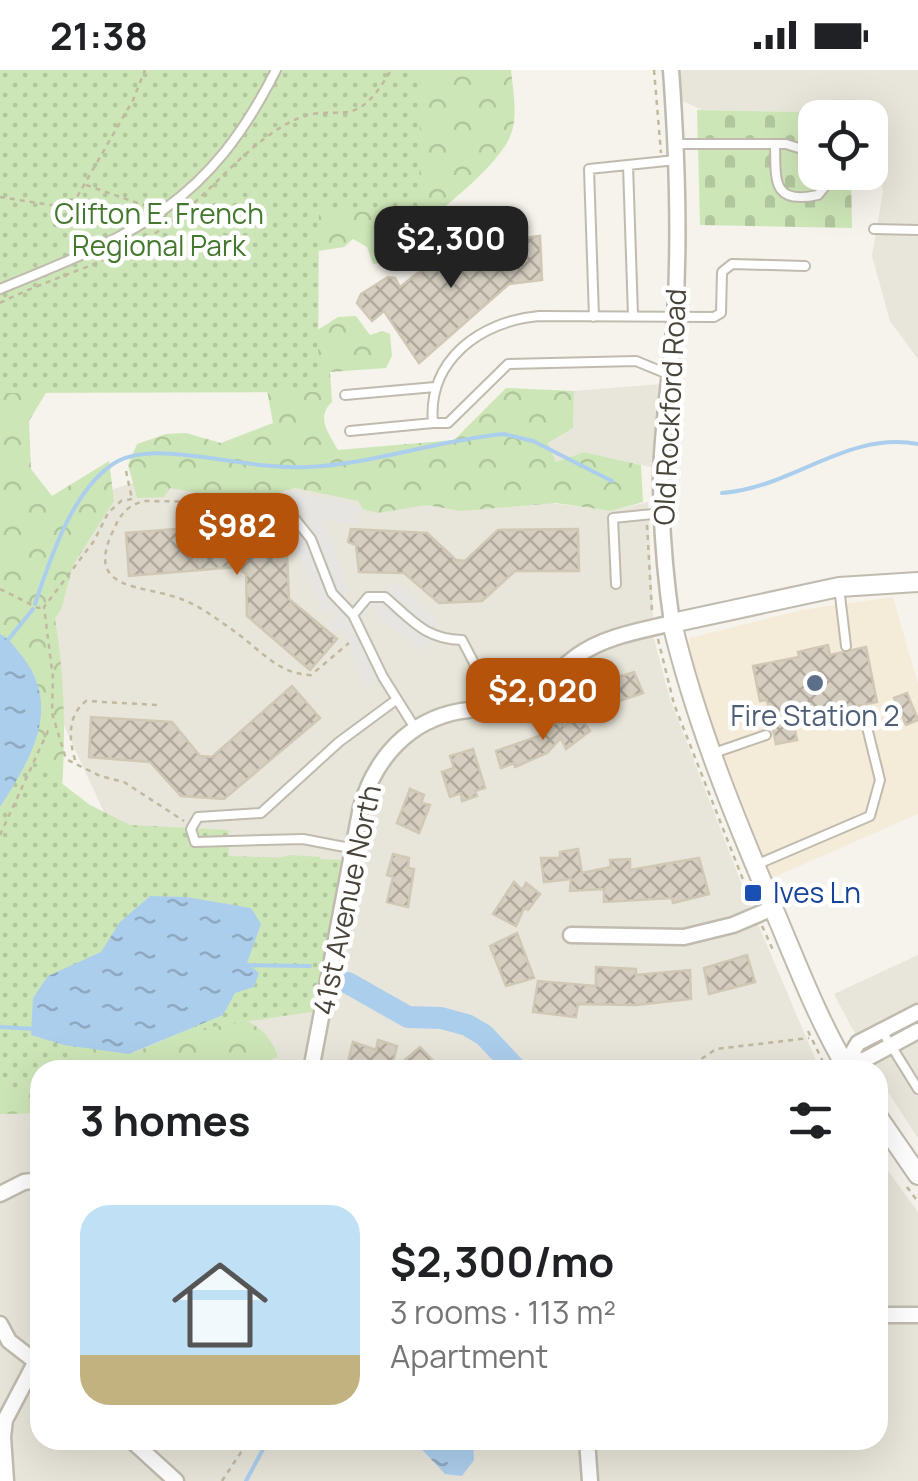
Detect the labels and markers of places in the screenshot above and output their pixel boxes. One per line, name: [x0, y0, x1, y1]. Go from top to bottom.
pin: $2,300: [370, 206, 532, 291]
pin: $982: [178, 493, 296, 578]
pin: $2,020: [462, 658, 624, 743]
marker: Fire Station 2: [804, 672, 826, 694]
place label: Fire Station 2: [731, 696, 899, 734]
place label: Ives Ln: [773, 873, 861, 911]
marker: Ives Ln: [742, 882, 764, 904]

